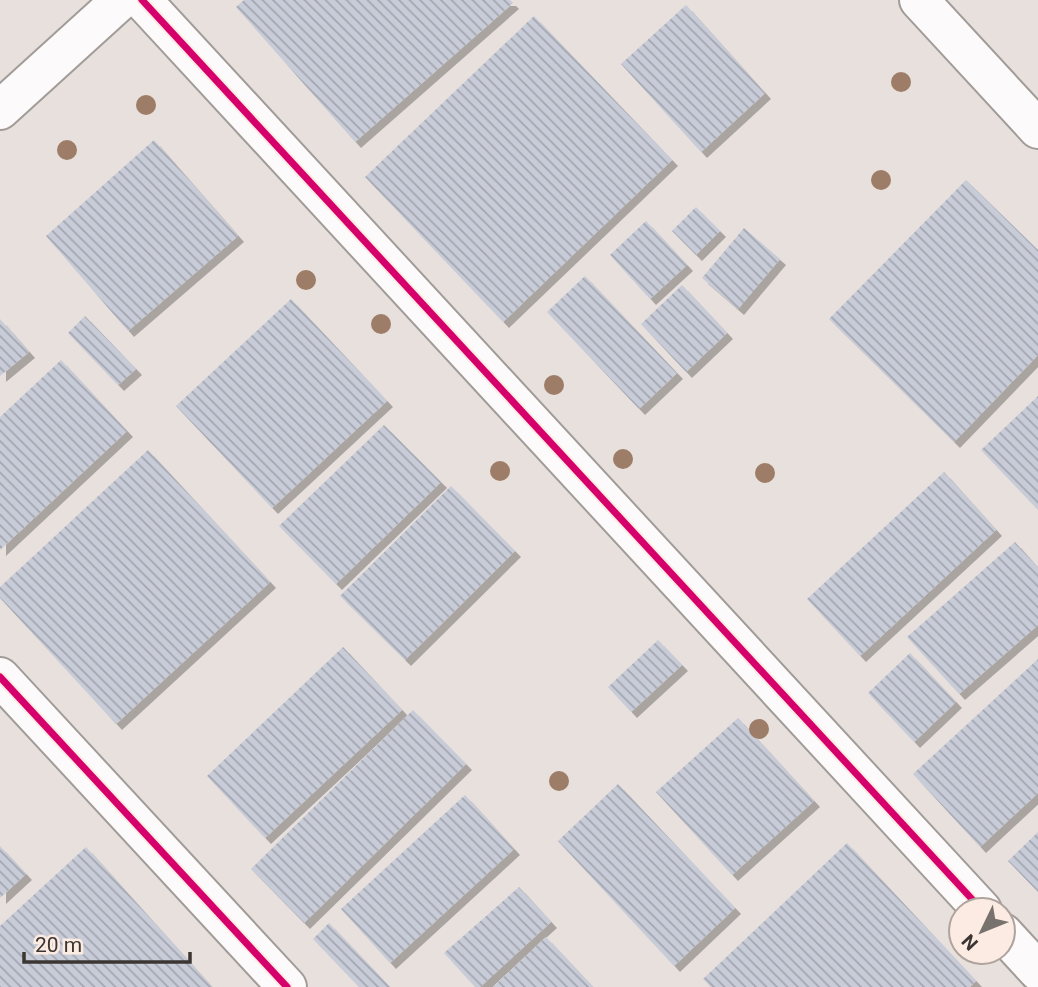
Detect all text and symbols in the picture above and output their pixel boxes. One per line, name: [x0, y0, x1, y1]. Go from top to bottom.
north arrow: [947, 896, 1017, 966]
scale bar: [24, 920, 191, 964]
text: N: [957, 930, 983, 955]
text: 20 m: [35, 933, 82, 957]

